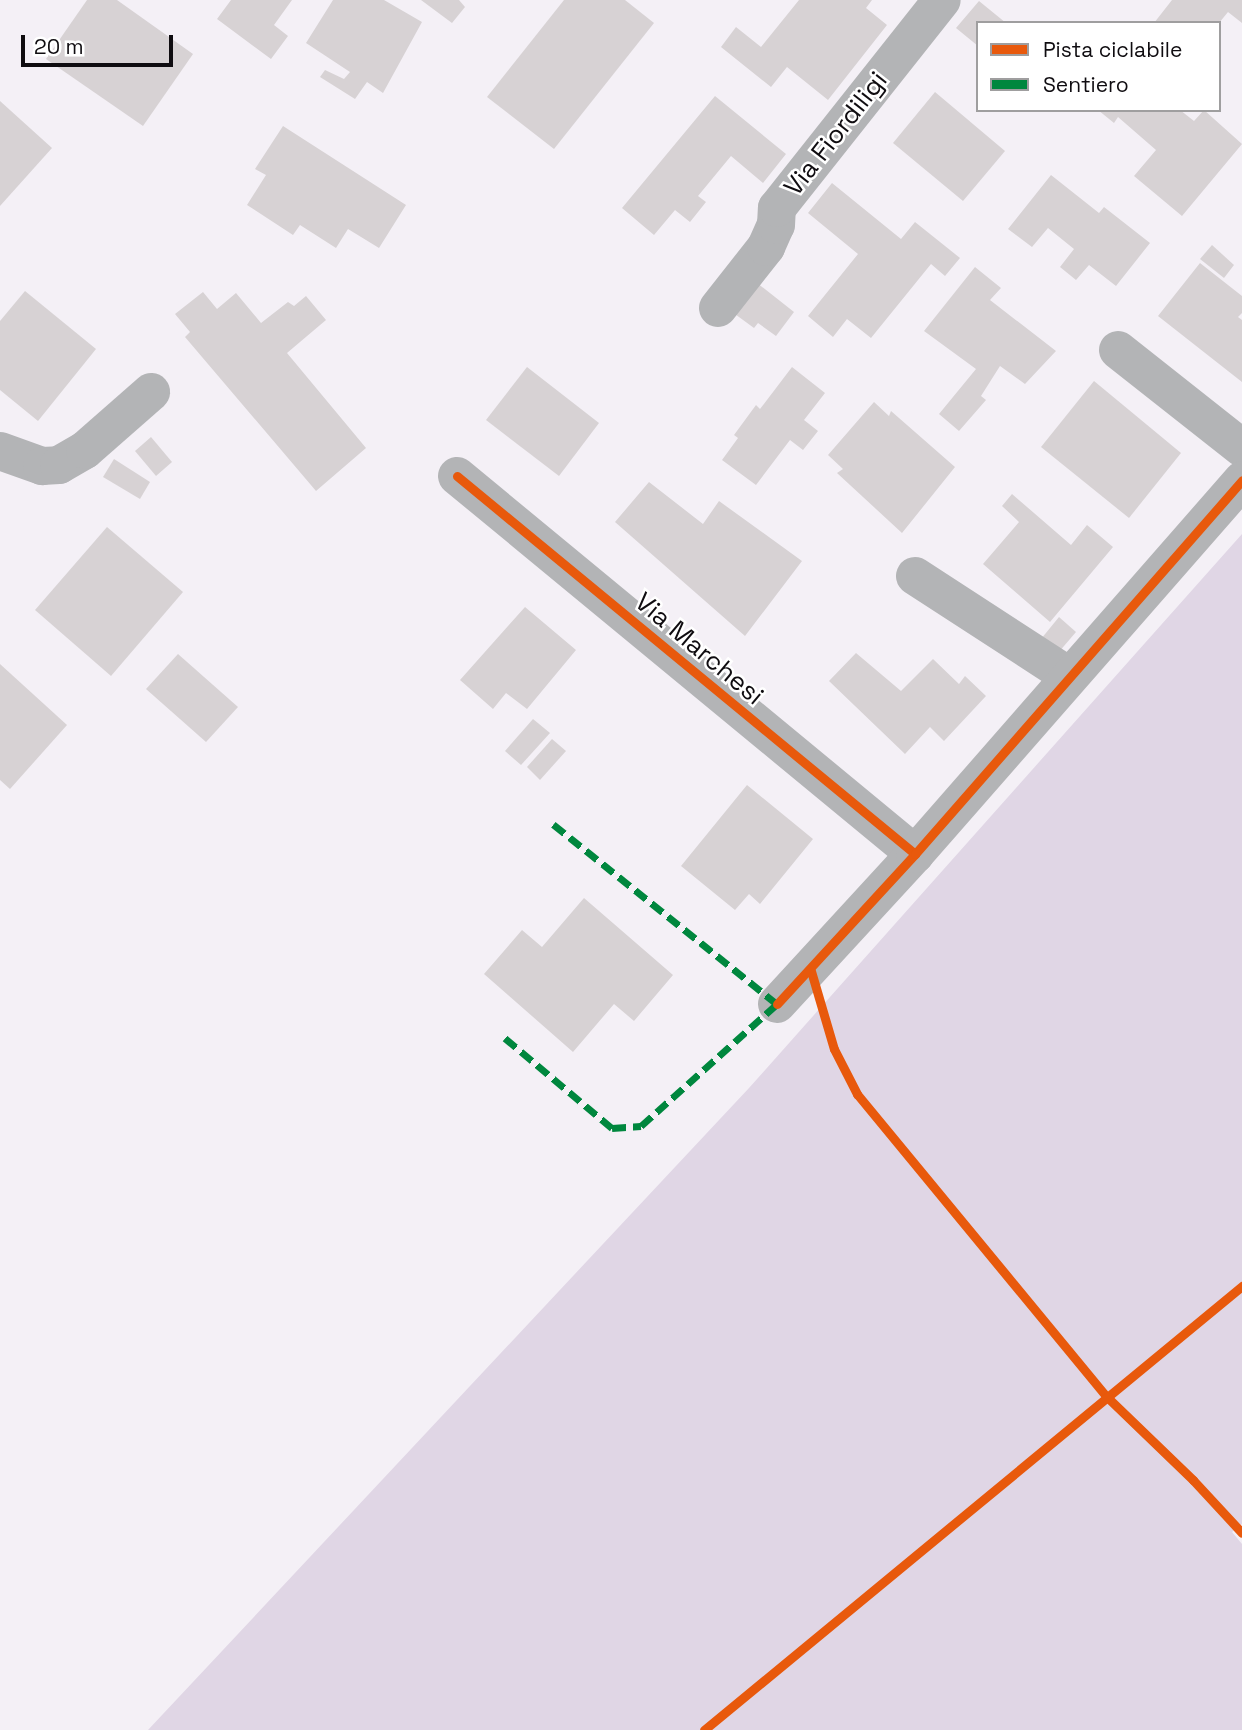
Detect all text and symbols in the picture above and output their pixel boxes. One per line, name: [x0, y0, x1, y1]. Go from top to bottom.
scale bar: [24, 21, 177, 65]
legend: [976, 21, 1221, 112]
text: 20 m: [34, 33, 84, 60]
text: Pista ciclabile: [1043, 36, 1182, 63]
street label: Via Fiordiligi: [778, 66, 894, 202]
text: Sentiero: [1043, 71, 1129, 98]
street label: Via Marchesi: [629, 586, 769, 712]

